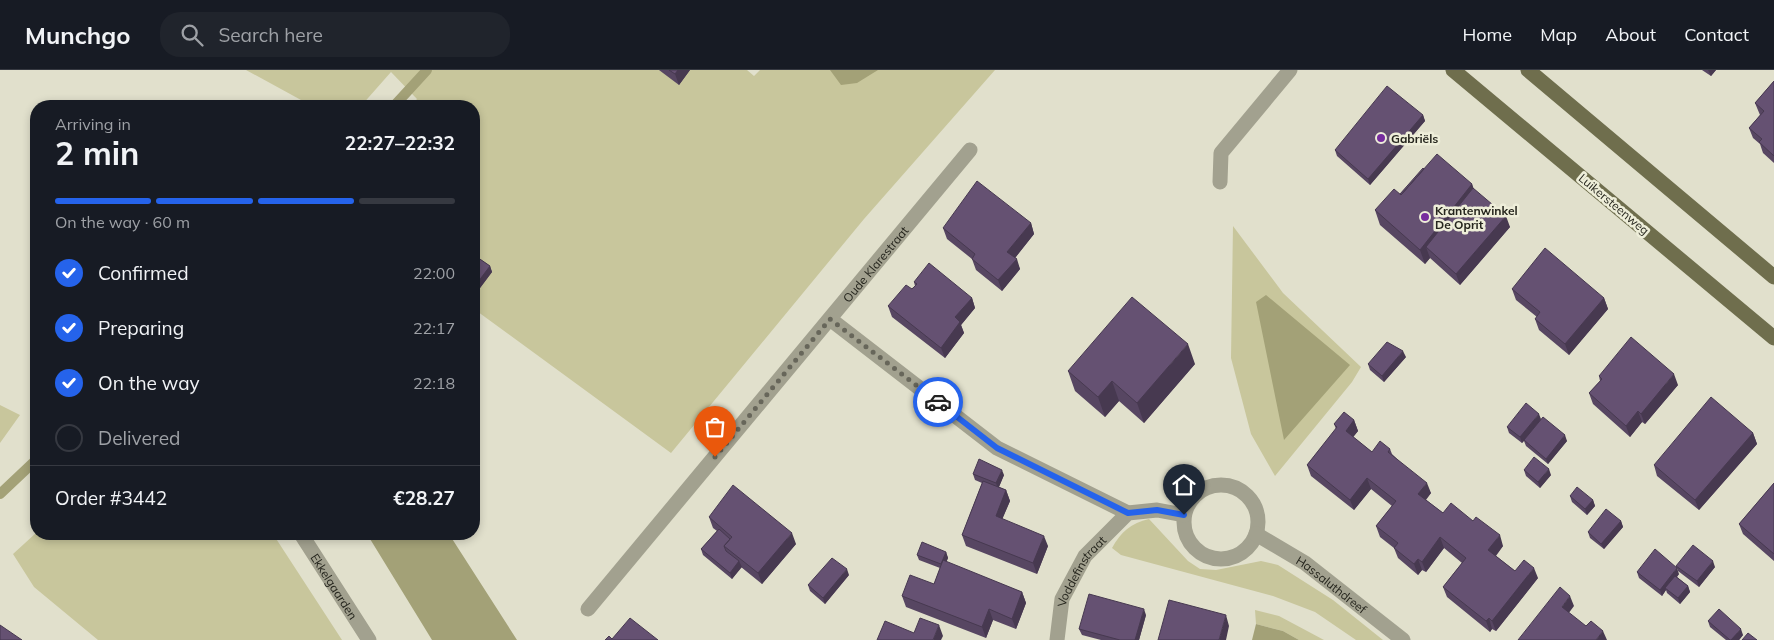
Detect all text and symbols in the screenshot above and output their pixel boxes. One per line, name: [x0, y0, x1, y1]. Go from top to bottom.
search box: [160, 12, 510, 57]
text: Munchgo: [25, 20, 130, 50]
icon: search: [178, 21, 206, 49]
text: Search here: [218, 23, 323, 47]
text: Home: [1462, 23, 1512, 46]
text: Map: [1540, 23, 1577, 46]
text: About: [1605, 23, 1656, 46]
text: Contact: [1684, 23, 1749, 46]
text: Arriving in: [55, 114, 131, 134]
text: 22:27–22:32: [345, 131, 455, 155]
place label: Gabriëls: [1391, 131, 1438, 146]
marker: Gabriëls: [1375, 132, 1387, 144]
text: 2 min: [55, 133, 139, 173]
street label: Luikersteenweg: [1576, 170, 1652, 238]
place label: Krantenwinkel De Oprit: [1435, 203, 1518, 232]
marker: Krantenwinkel De Oprit: [1419, 211, 1431, 223]
text: On the way · 60 m: [55, 212, 190, 232]
street label: Oude Klarestraat: [839, 223, 911, 305]
icon: check: [55, 259, 83, 287]
text: Confirmed: [98, 261, 189, 285]
text: 22:00: [413, 263, 455, 283]
icon: check: [55, 314, 83, 342]
text: Preparing: [98, 316, 184, 340]
text: 22:17: [413, 318, 455, 338]
icon: check: [55, 369, 83, 397]
text: On the way: [98, 371, 200, 395]
text: 22:18: [413, 373, 455, 393]
courier: [913, 377, 963, 427]
icon: car: [924, 388, 952, 416]
pin: [694, 406, 736, 457]
icon: bag: [701, 413, 729, 441]
text: Delivered: [98, 426, 180, 450]
pin: [1163, 464, 1205, 515]
icon: home: [1170, 471, 1198, 499]
text: Order #3442: [55, 486, 167, 510]
text: €28.27: [393, 486, 455, 510]
street label: Voddefinstraat: [1054, 532, 1109, 607]
street label: Ekkelgaarden: [308, 550, 361, 622]
street label: Hassaluthdreef: [1294, 552, 1371, 617]

